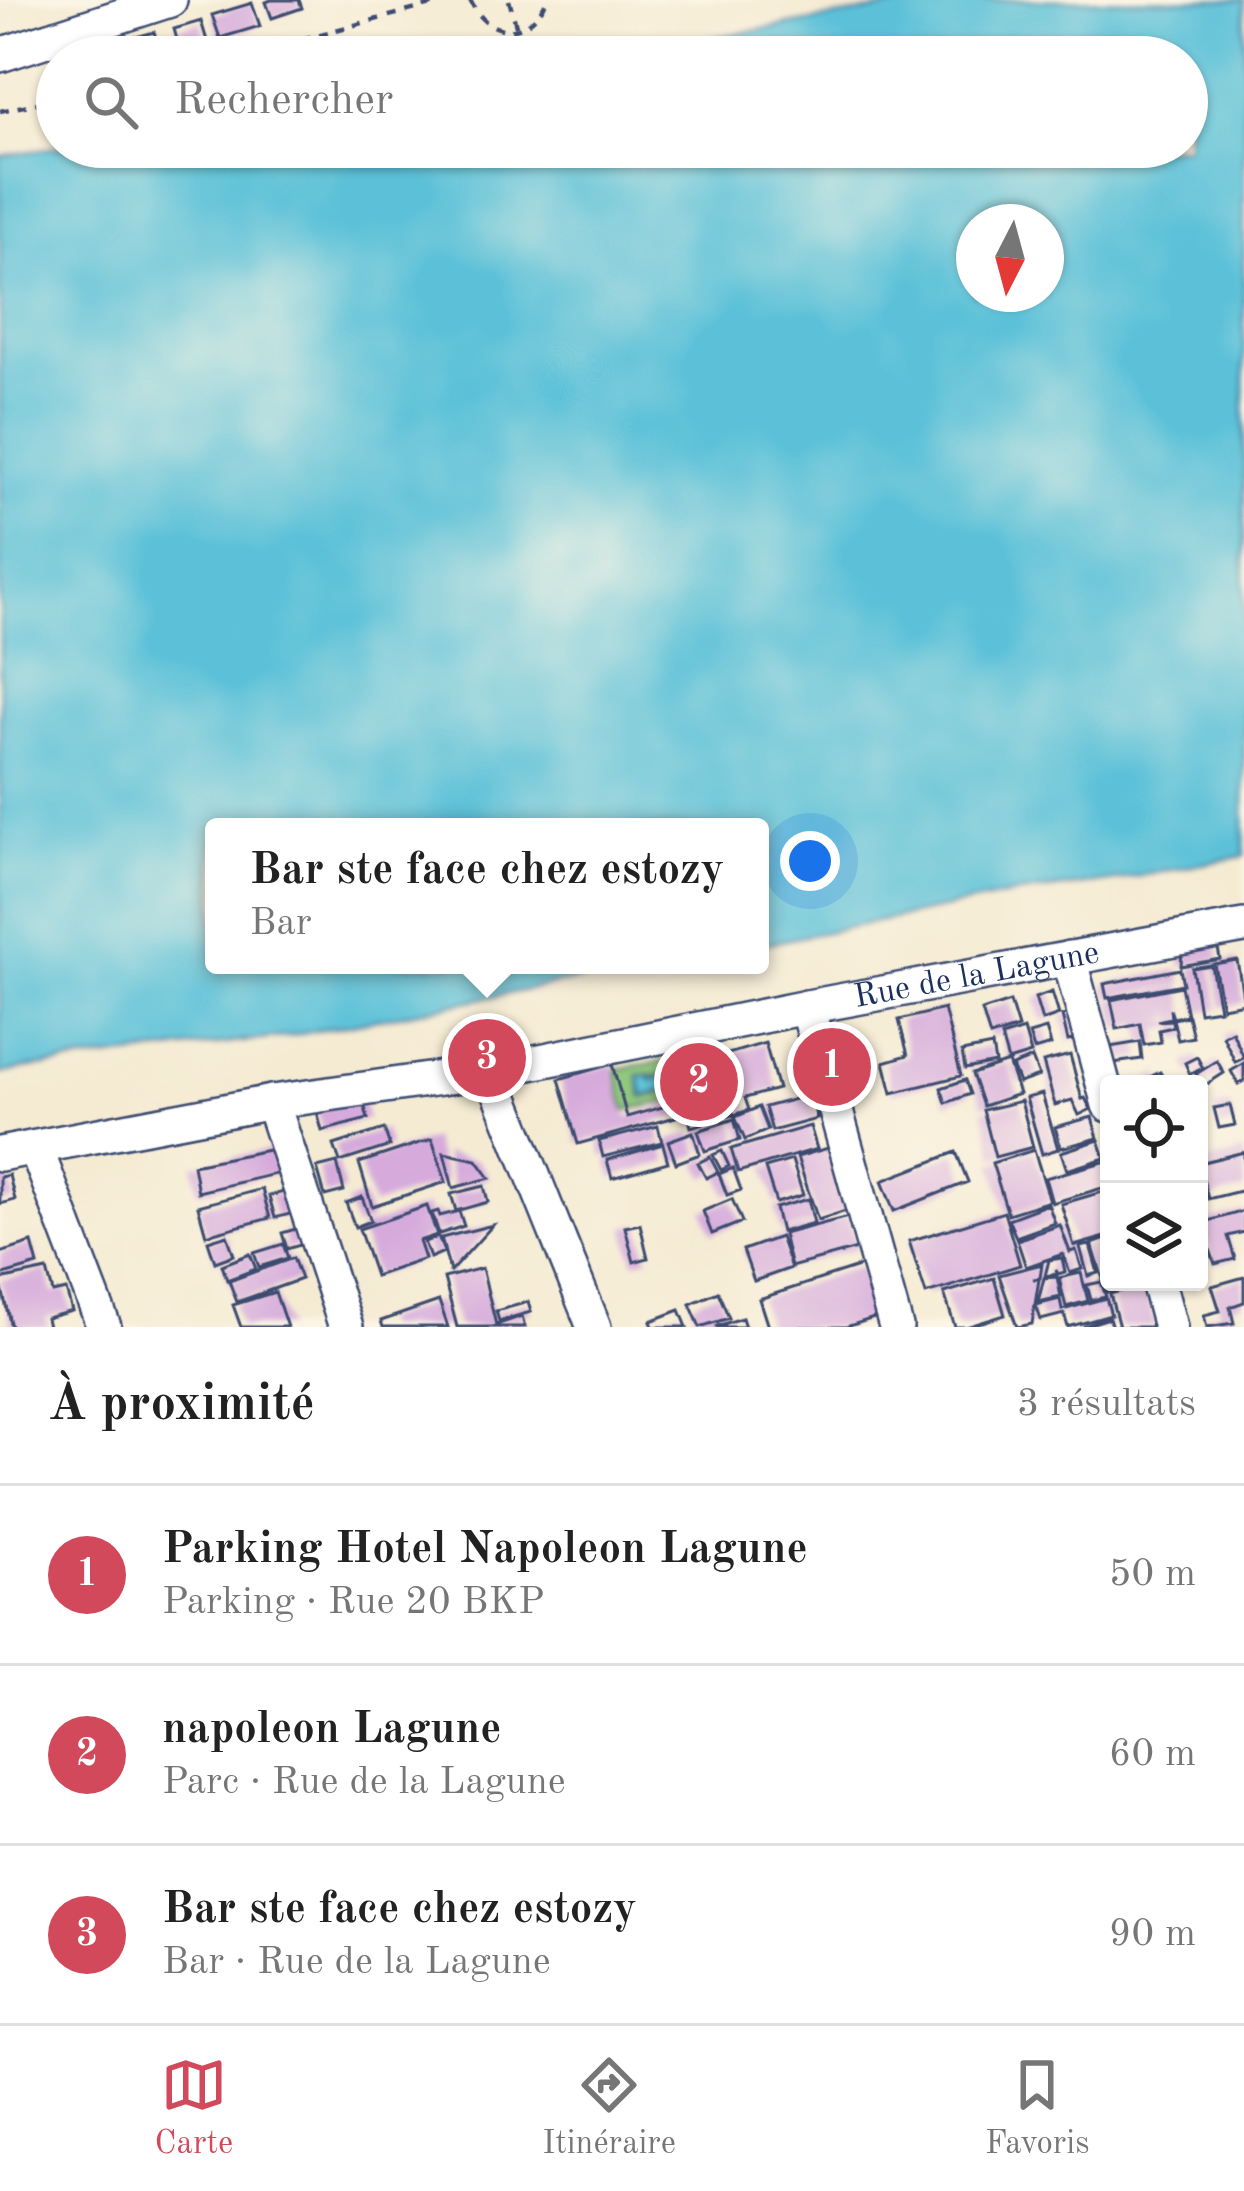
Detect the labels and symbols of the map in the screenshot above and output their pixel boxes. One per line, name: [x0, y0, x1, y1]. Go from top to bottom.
north arrow: [956, 204, 1064, 312]
your location: [780, 831, 840, 891]
street label: Rue de la Lagune: [851, 937, 1102, 1014]
pin: 3: [448, 1013, 526, 1103]
pin: 1: [793, 1022, 871, 1112]
pin: 2: [660, 1037, 738, 1127]

